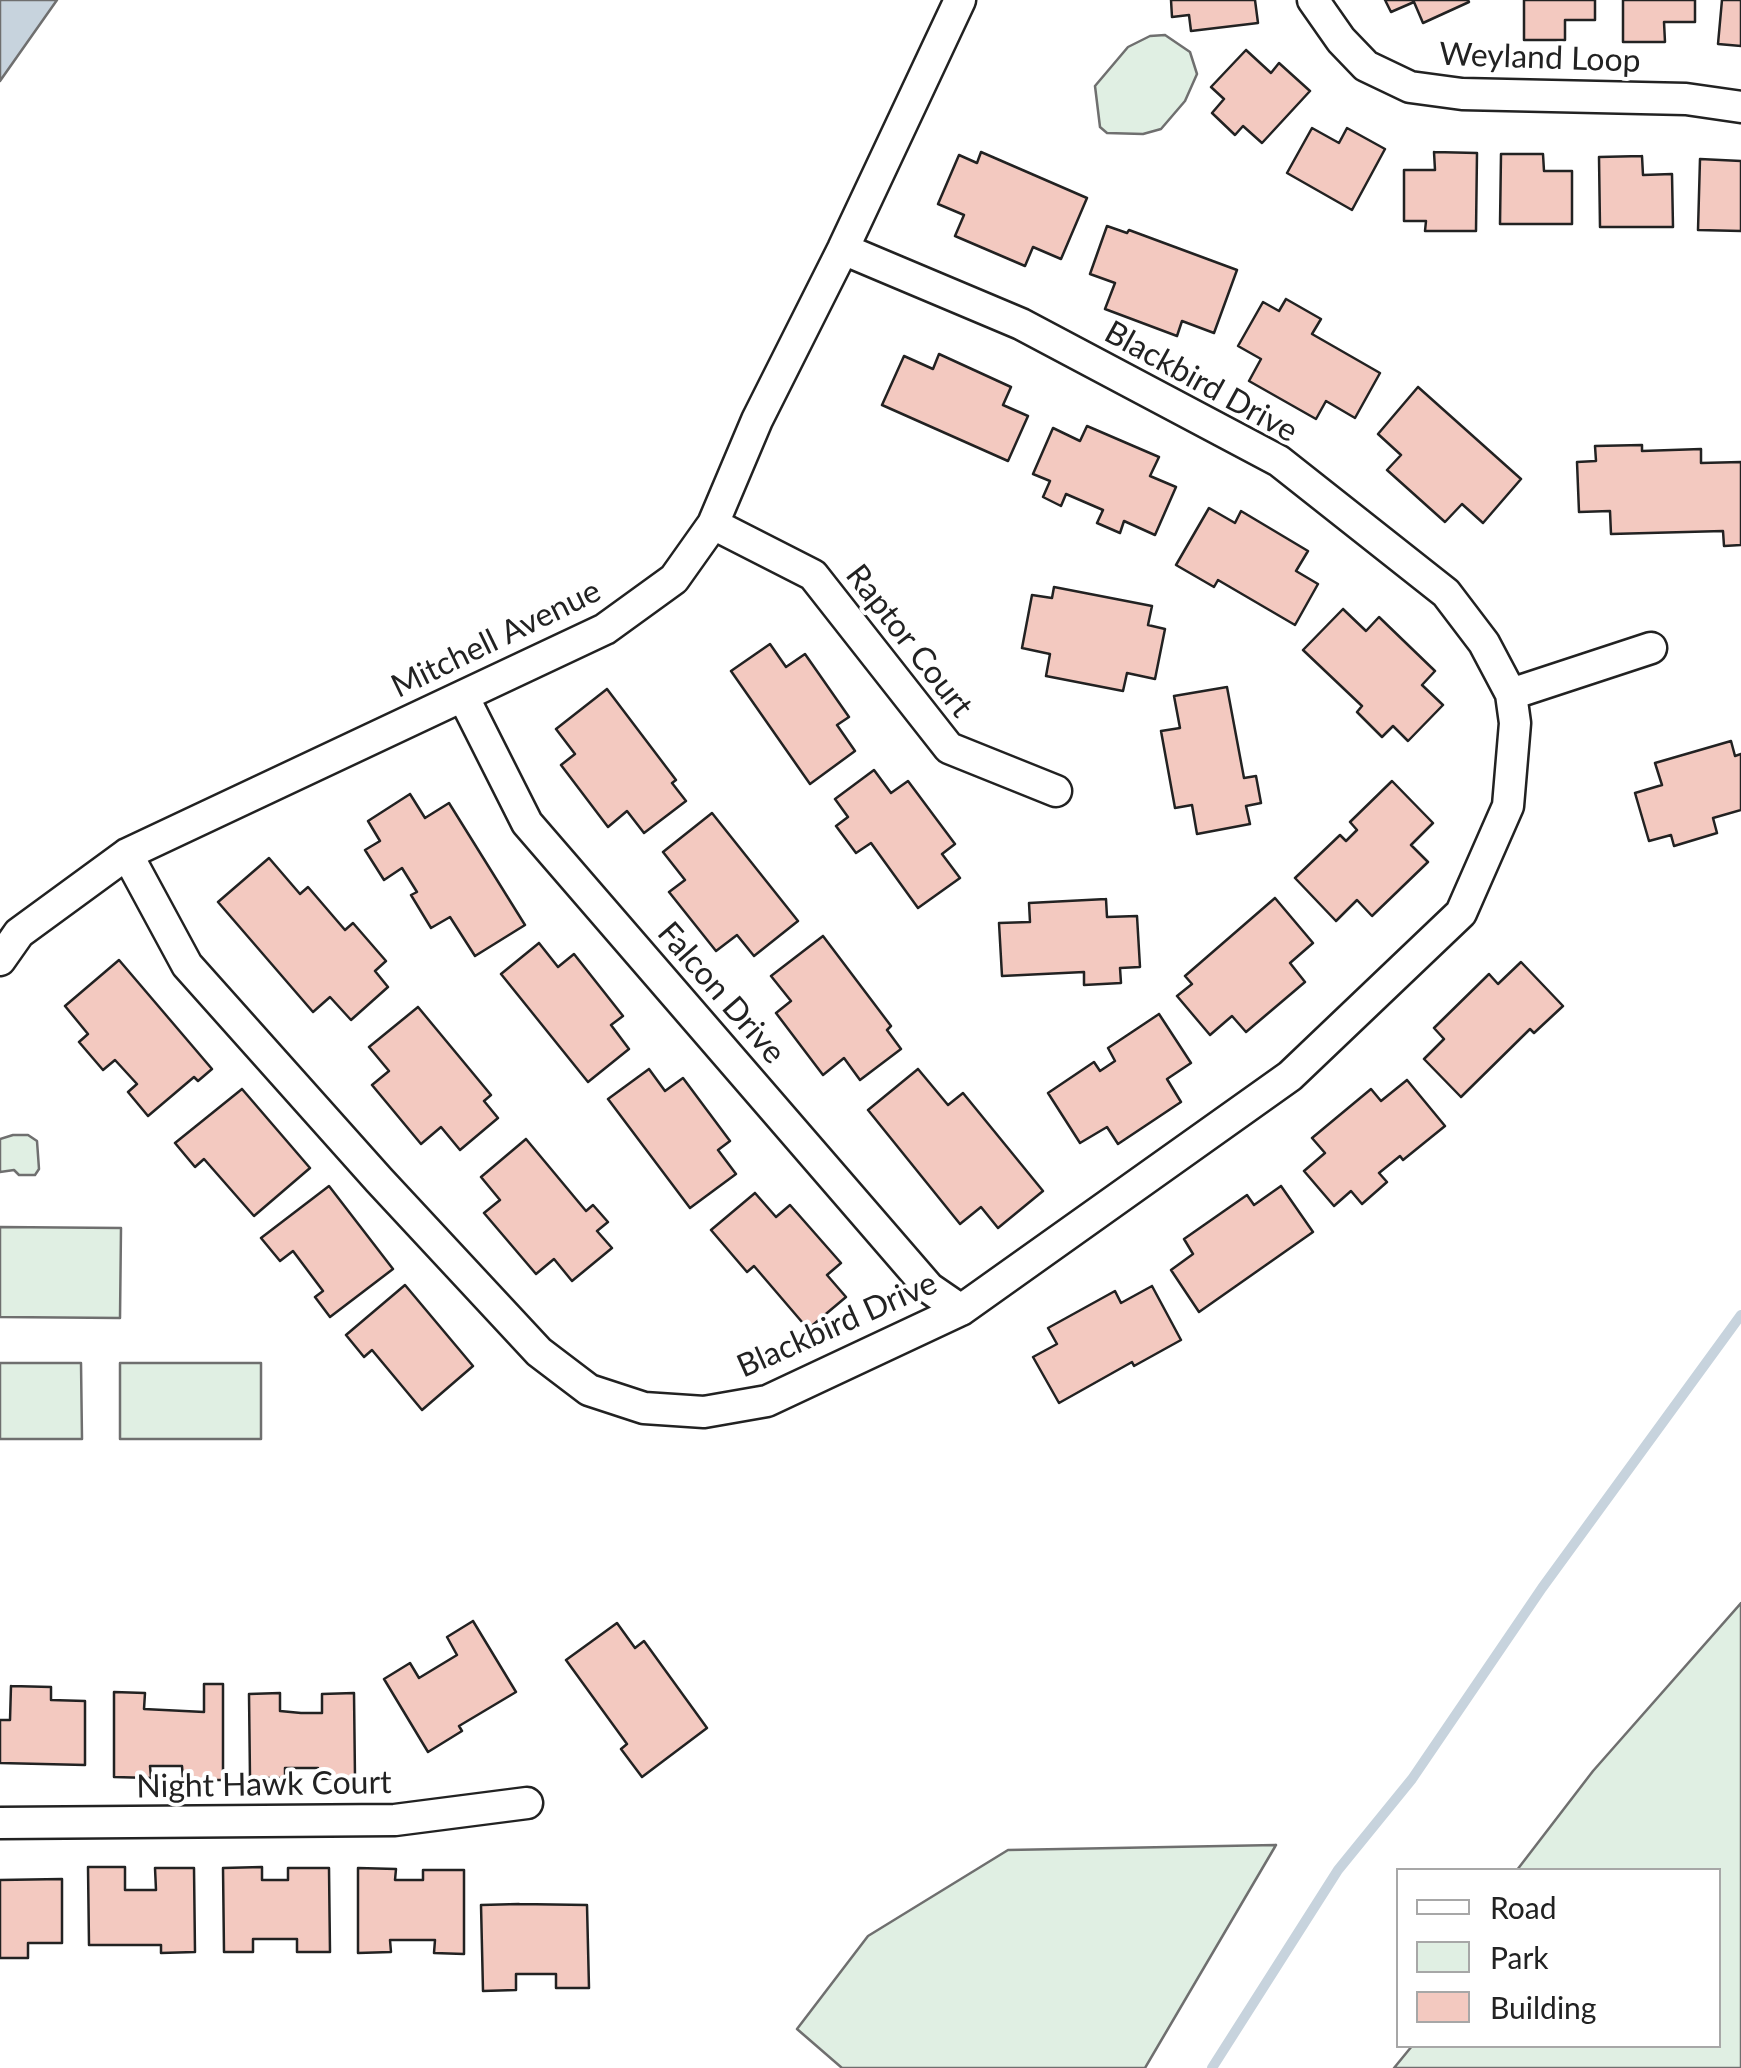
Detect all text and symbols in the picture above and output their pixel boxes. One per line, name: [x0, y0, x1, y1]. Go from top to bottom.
street label: Weyland Loop: [1439, 35, 1641, 81]
street label: Blackbird Drive: [1098, 313, 1304, 451]
street label: Raptor Court: [838, 557, 980, 725]
street label: Mitchell Avenue: [385, 572, 607, 706]
street label: Falcon Drive: [649, 914, 793, 1072]
street label: Blackbird Drive: [731, 1264, 943, 1386]
street label: Night Hawk Court: [136, 1764, 392, 1806]
legend: [1396, 1868, 1721, 2048]
text: Road: [1490, 1889, 1557, 1925]
text: Park: [1490, 1939, 1549, 1975]
text: Building: [1490, 1989, 1596, 2025]

